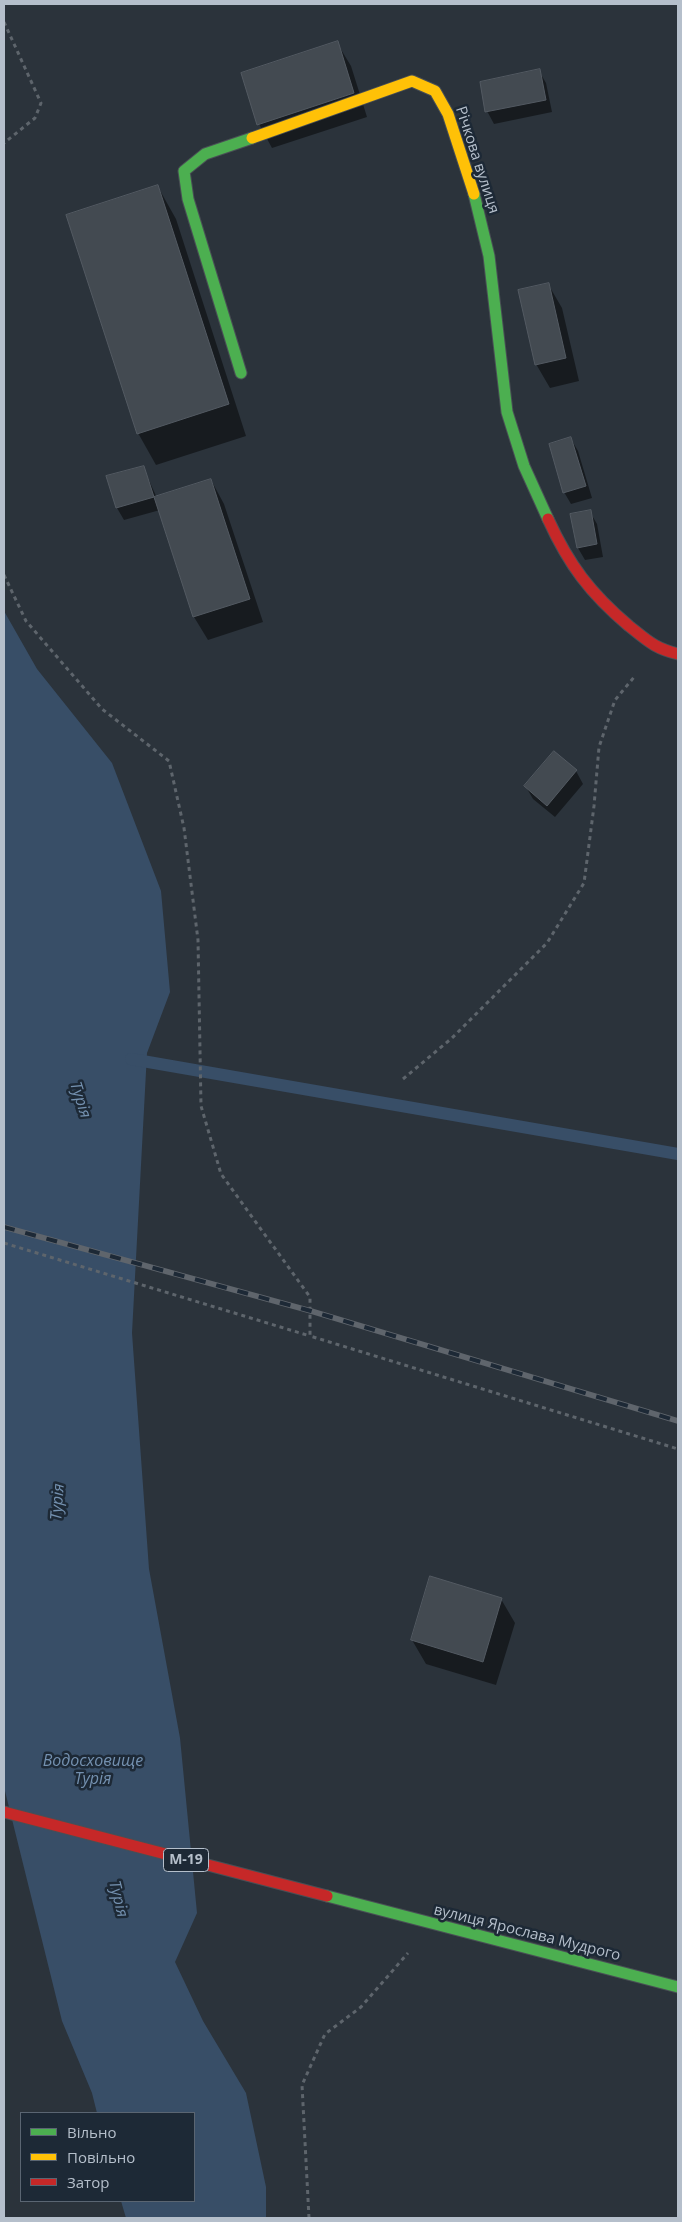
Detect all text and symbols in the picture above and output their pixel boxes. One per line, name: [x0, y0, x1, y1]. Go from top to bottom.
street label: Річкова вулиця: [451, 104, 503, 216]
water label: Турія: [65, 1079, 95, 1121]
water label: Турія: [47, 1483, 69, 1521]
water label: Водосховище Турія: [43, 1751, 143, 1789]
road number: М-19: [164, 1848, 208, 1872]
water label: Турія: [104, 1879, 132, 1919]
street label: вулиця Ярослава Мудрого: [432, 1901, 622, 1965]
legend: [20, 2112, 195, 2202]
text: Вільно: [67, 2122, 116, 2142]
text: Повільно: [67, 2147, 135, 2167]
text: Затор: [67, 2172, 109, 2192]

